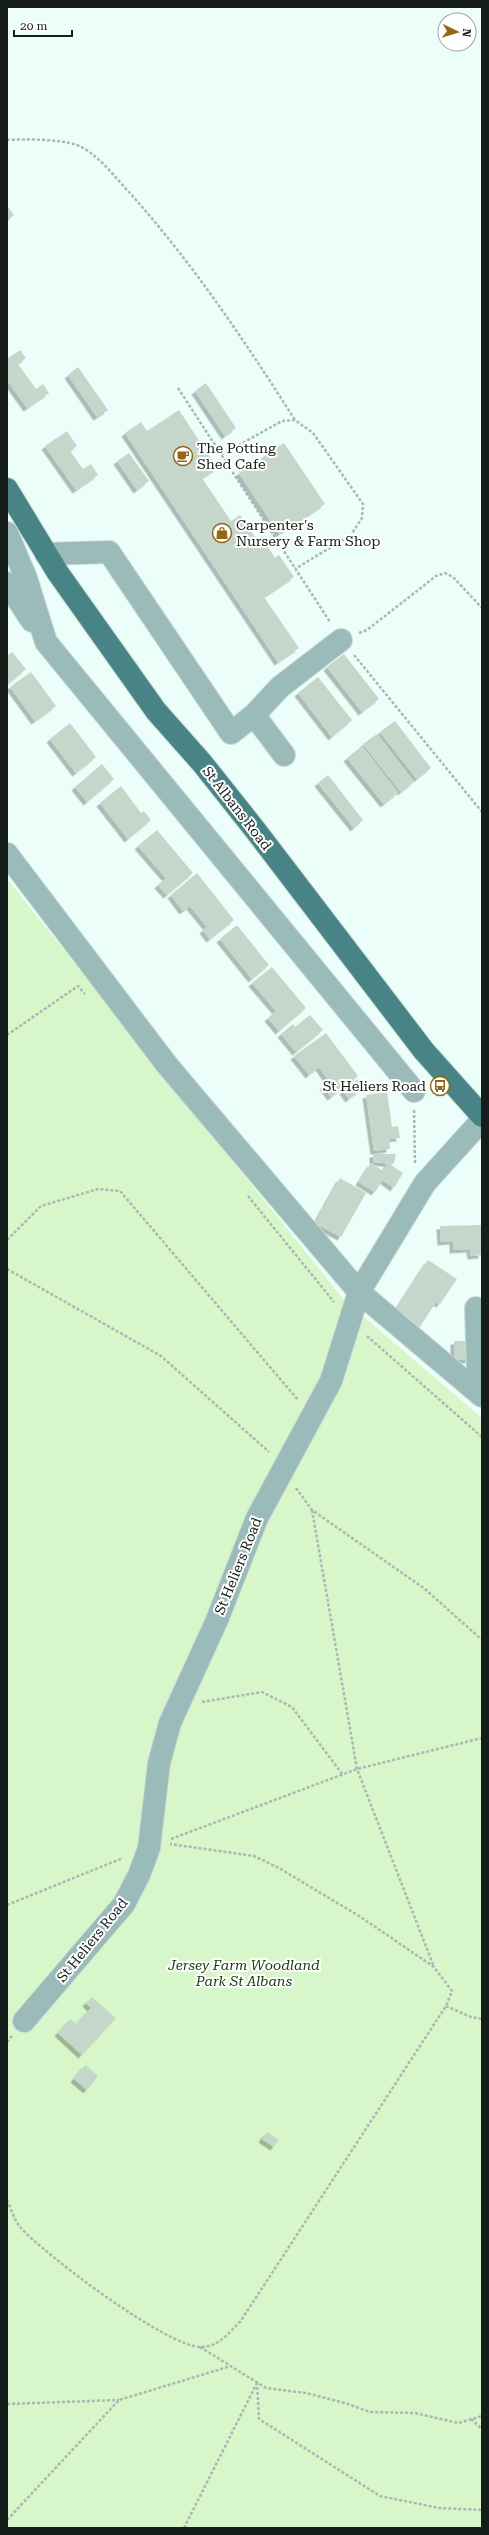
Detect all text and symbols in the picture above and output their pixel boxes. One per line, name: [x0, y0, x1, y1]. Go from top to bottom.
scale bar: [14, 12, 72, 38]
north arrow: [437, 12, 477, 52]
text: 20 m: [20, 19, 47, 33]
text: N: [460, 28, 473, 38]
place label: The Potting Shed Cafe: [197, 440, 276, 472]
cafe icon: The Potting Shed Cafe: [172, 445, 194, 467]
place label: Carpenter's Nursery & Farm Shop: [236, 517, 380, 549]
shop icon: Carpenter's Nursery & Farm Shop: [211, 522, 233, 544]
street label: St Albans Road: [199, 763, 275, 853]
bus stop icon: St Heliers Road: [429, 1075, 451, 1097]
place label: St Heliers Road: [323, 1078, 426, 1094]
street label: St Heliers Road: [211, 1515, 265, 1617]
street label: St Heliers Road: [53, 1895, 131, 1985]
park label: Jersey Farm Woodland Park St Albans: [167, 1957, 320, 1989]

